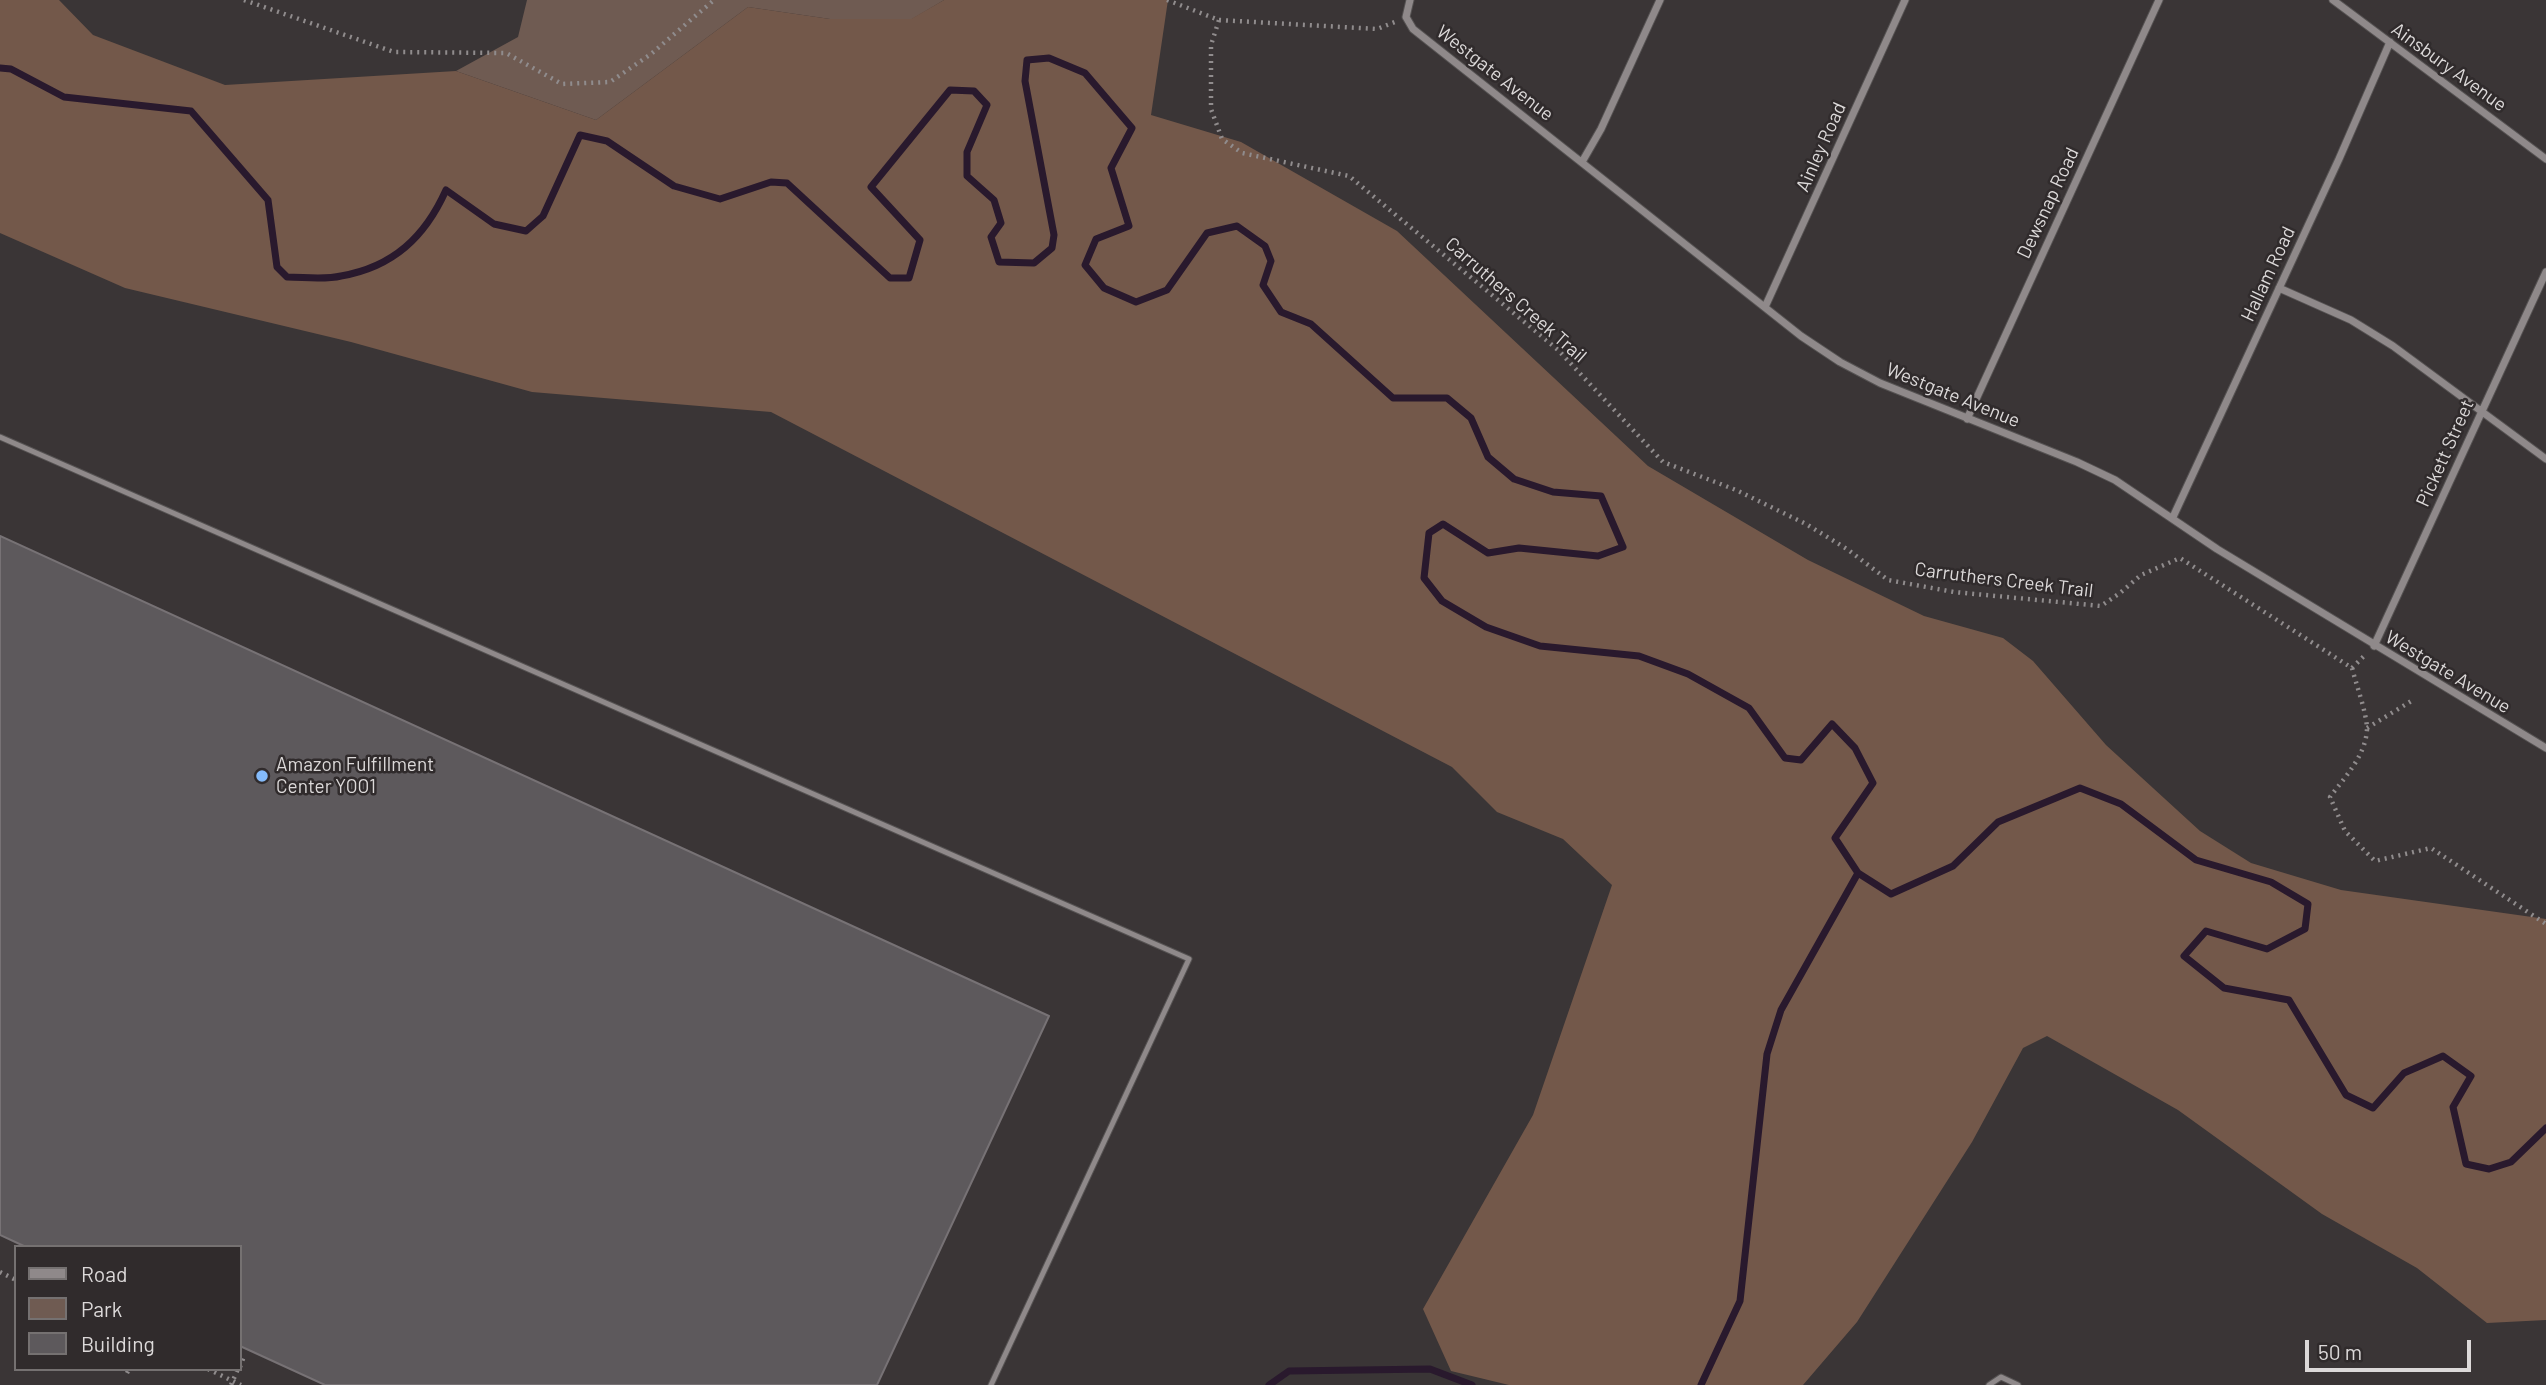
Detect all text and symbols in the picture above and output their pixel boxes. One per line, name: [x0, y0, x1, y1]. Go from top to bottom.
street label: Ainsbury Avenue: [2387, 18, 2511, 116]
street label: Westgate Avenue: [1432, 20, 1558, 126]
street label: Ainley Road: [1791, 99, 1851, 195]
street label: Dewsnap Road: [2012, 144, 2084, 262]
street label: Hallam Road: [2236, 223, 2300, 325]
street label: Carruthers Creek Trail: [1441, 232, 1591, 368]
street label: Westgate Avenue: [1883, 358, 2023, 432]
street label: Pickett Street: [2411, 396, 2479, 510]
street label: Carruthers Creek Trail: [1913, 558, 2095, 602]
street label: Westgate Avenue: [2381, 626, 2515, 718]
place label: Amazon Fulfillment Center YOO1: [276, 754, 434, 798]
marker: Amazon Fulfillment Center YOO1: [254, 768, 270, 784]
legend: [14, 1245, 242, 1371]
text: Road: [81, 1261, 127, 1286]
text: Park: [81, 1296, 122, 1321]
scale bar: [2308, 1326, 2474, 1370]
text: Building: [81, 1331, 155, 1356]
text: 50 m: [2318, 1339, 2362, 1364]

